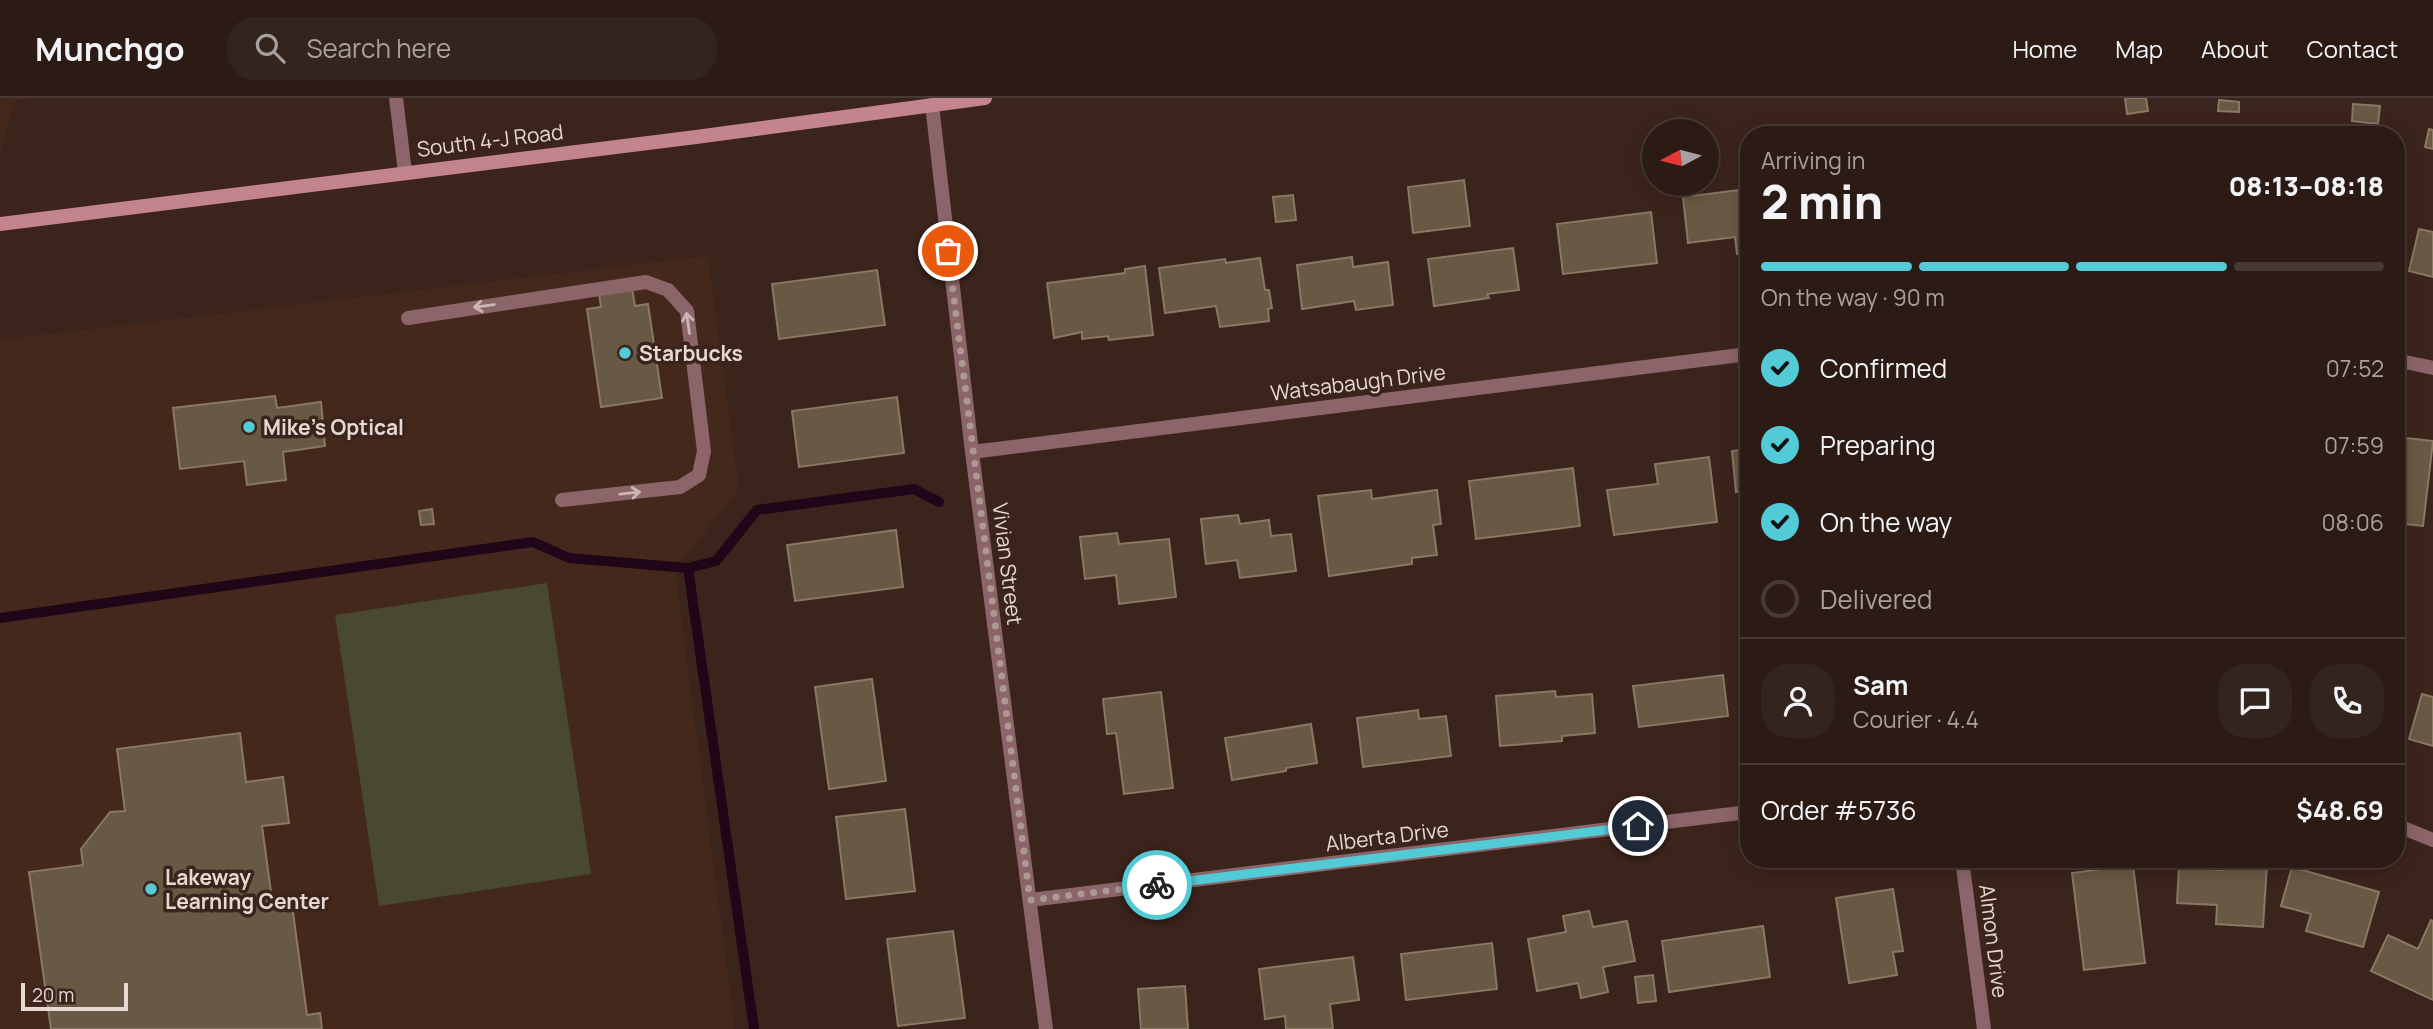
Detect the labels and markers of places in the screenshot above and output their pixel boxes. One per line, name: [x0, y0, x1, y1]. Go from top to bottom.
pin: [918, 221, 978, 281]
place label: Starbucks: [639, 339, 743, 367]
marker: Starbucks: [617, 345, 633, 361]
place label: Mike's Optical: [263, 413, 404, 441]
marker: Mike's Optical: [241, 419, 257, 435]
pin: [1608, 796, 1668, 856]
place label: Lakeway Learning Center: [165, 863, 329, 915]
marker: Lakeway Learning Center: [143, 881, 159, 897]

